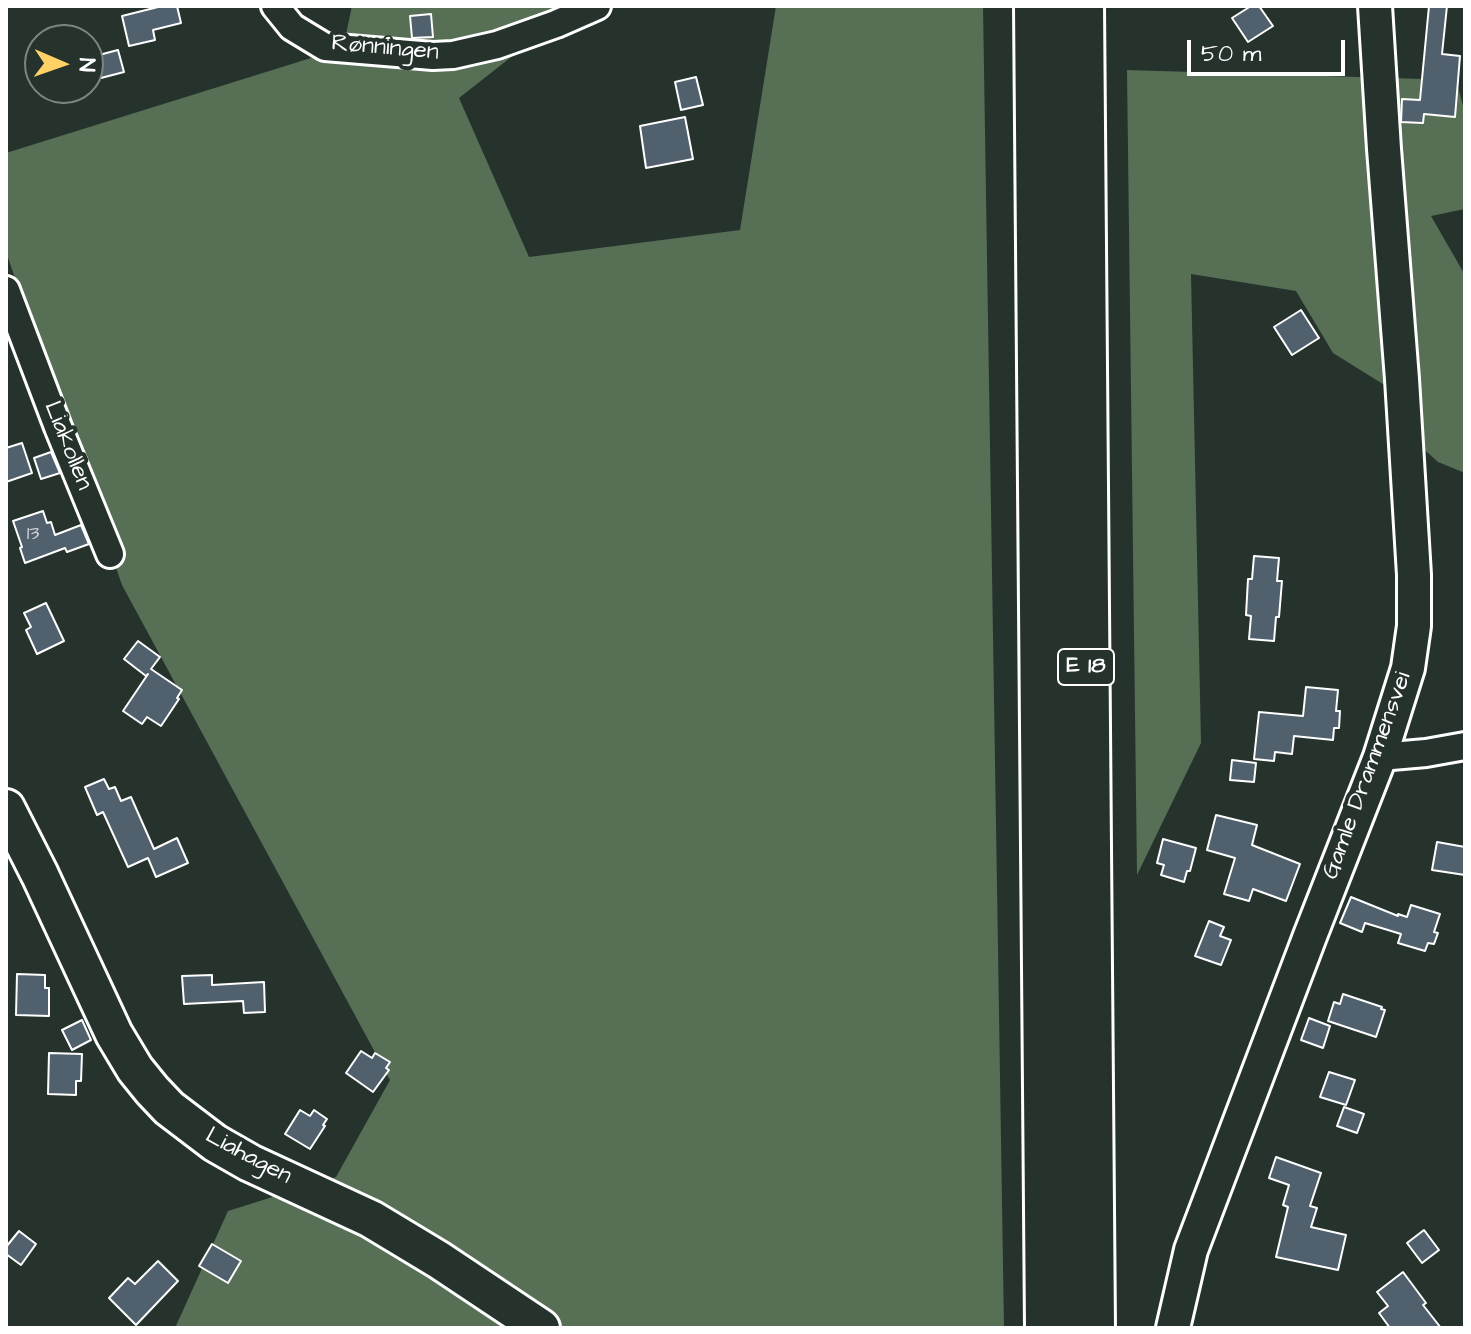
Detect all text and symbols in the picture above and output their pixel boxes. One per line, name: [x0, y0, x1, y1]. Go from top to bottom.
north arrow: [24, 24, 104, 104]
scale bar: [1191, 24, 1349, 74]
street label: Rønningen: [330, 30, 440, 68]
text: 50 m: [1201, 37, 1261, 71]
text: N: [71, 57, 102, 72]
street label: Liakollen: [36, 397, 98, 495]
house number: 13: [27, 523, 39, 547]
road number: E 18: [1058, 649, 1114, 685]
street label: Gamle Drammensvei: [1317, 668, 1419, 884]
street label: Liahagen: [200, 1122, 296, 1192]

